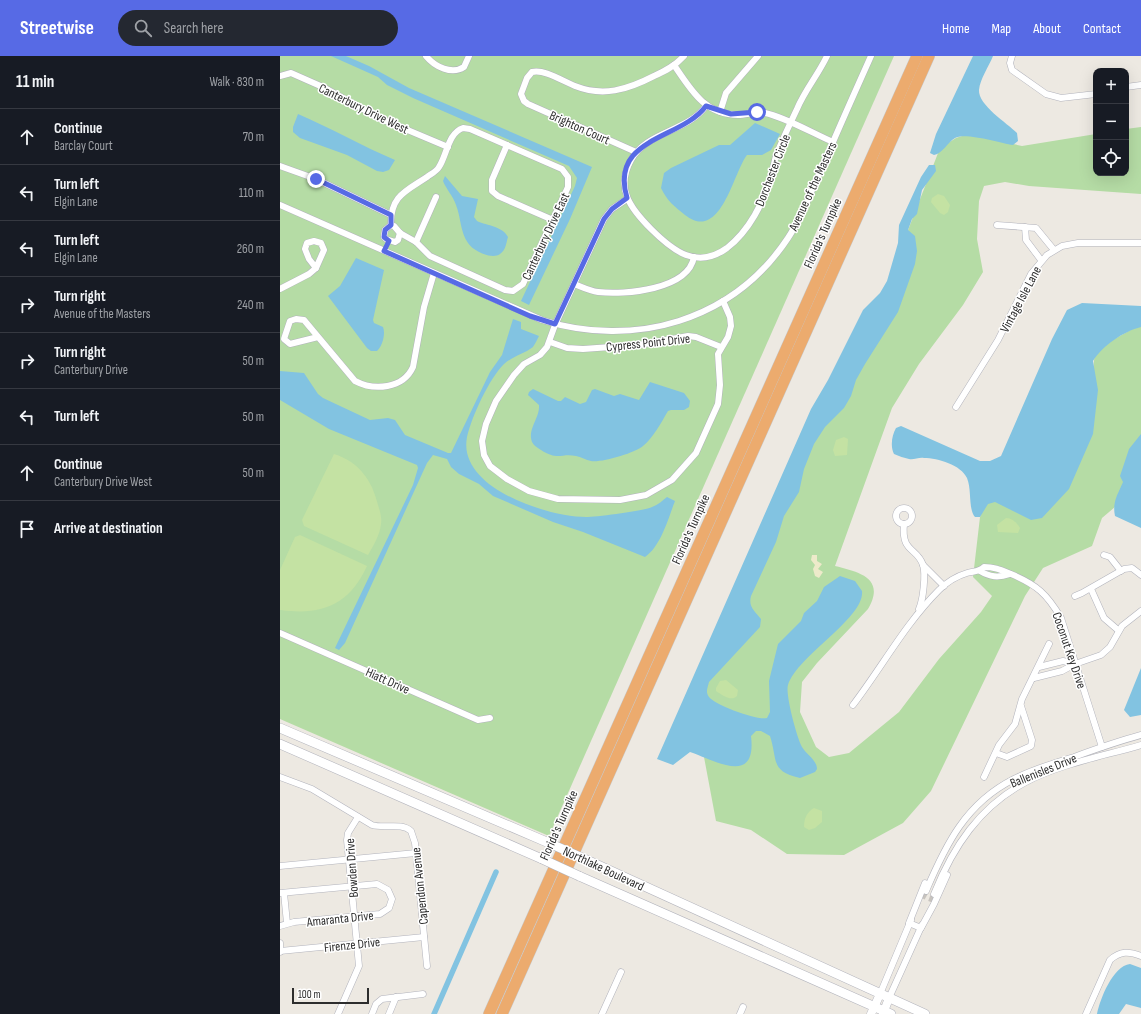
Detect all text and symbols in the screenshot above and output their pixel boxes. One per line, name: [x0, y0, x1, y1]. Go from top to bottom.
search box: [118, 10, 398, 46]
text: Streetwise: [20, 17, 94, 40]
icon: search: [132, 17, 154, 39]
text: Search here: [164, 19, 223, 38]
text: Home: [942, 20, 970, 37]
text: Map: [992, 20, 1011, 37]
text: About: [1033, 20, 1061, 37]
text: Contact: [1083, 20, 1121, 37]
map controls: [1093, 68, 1129, 176]
button: +: [1093, 68, 1129, 104]
text: 11 min: [16, 72, 54, 92]
text: Walk · 830 m: [209, 74, 264, 90]
street label: Canterbury Drive West: [316, 80, 411, 138]
route start: [748, 103, 766, 121]
button: −: [1093, 104, 1129, 140]
street label: Brighton Court: [547, 107, 612, 148]
text: Continue: [54, 119, 103, 138]
icon: ahead: [16, 126, 38, 148]
text: 70 m: [243, 129, 264, 145]
street label: Dorchester Circle: [752, 132, 794, 209]
text: Barclay Court: [54, 138, 113, 154]
street label: Avenue of the Masters: [785, 139, 841, 234]
button: locate: [1093, 140, 1129, 176]
route end: [307, 170, 325, 188]
text: Turn left: [54, 175, 99, 194]
icon: left: [16, 182, 38, 204]
text: 110 m: [239, 185, 264, 201]
street label: Canterbury Drive East: [519, 190, 573, 283]
text: Elgin Lane: [54, 194, 98, 210]
street label: Florida's Turnpike: [800, 196, 845, 271]
text: Turn left: [54, 231, 99, 250]
icon: left: [16, 238, 38, 260]
text: 260 m: [237, 241, 264, 257]
text: Elgin Lane: [54, 250, 98, 266]
street label: Vintage Isle Lane: [997, 264, 1045, 335]
text: Turn right: [54, 287, 106, 306]
icon: right: [16, 294, 38, 316]
text: 240 m: [237, 297, 264, 313]
text: Avenue of the Masters: [54, 306, 150, 322]
street label: Cypress Point Drive: [605, 331, 691, 355]
text: Turn right: [54, 343, 106, 362]
icon: right: [16, 350, 38, 372]
text: 50 m: [243, 353, 264, 369]
text: Canterbury Drive: [54, 362, 128, 378]
icon: left: [16, 406, 38, 428]
text: Turn left: [54, 407, 99, 426]
text: 50 m: [243, 409, 264, 425]
text: Continue: [54, 455, 103, 474]
icon: ahead: [16, 462, 38, 484]
text: 50 m: [243, 465, 264, 481]
text: Canterbury Drive West: [54, 474, 152, 490]
street label: Florida's Turnpike: [668, 492, 713, 567]
icon: arrive: [16, 518, 38, 540]
text: Arrive at destination: [54, 519, 163, 538]
street label: Coconut Key Drive: [1049, 610, 1090, 691]
street label: Hiatt Drive: [363, 664, 412, 698]
street label: Ballenisles Drive: [1008, 750, 1079, 792]
street label: Florida's Turnpike: [536, 788, 581, 863]
street label: Bowden Drive: [342, 838, 362, 898]
street label: Northlake Boulevard: [560, 843, 647, 895]
street label: Capendon Avenue: [408, 847, 432, 925]
street label: Amaranta Drive: [305, 908, 374, 931]
street label: Firenze Drive: [323, 934, 381, 956]
scale bar: [292, 986, 369, 1005]
text: 100 m: [298, 988, 320, 1001]

